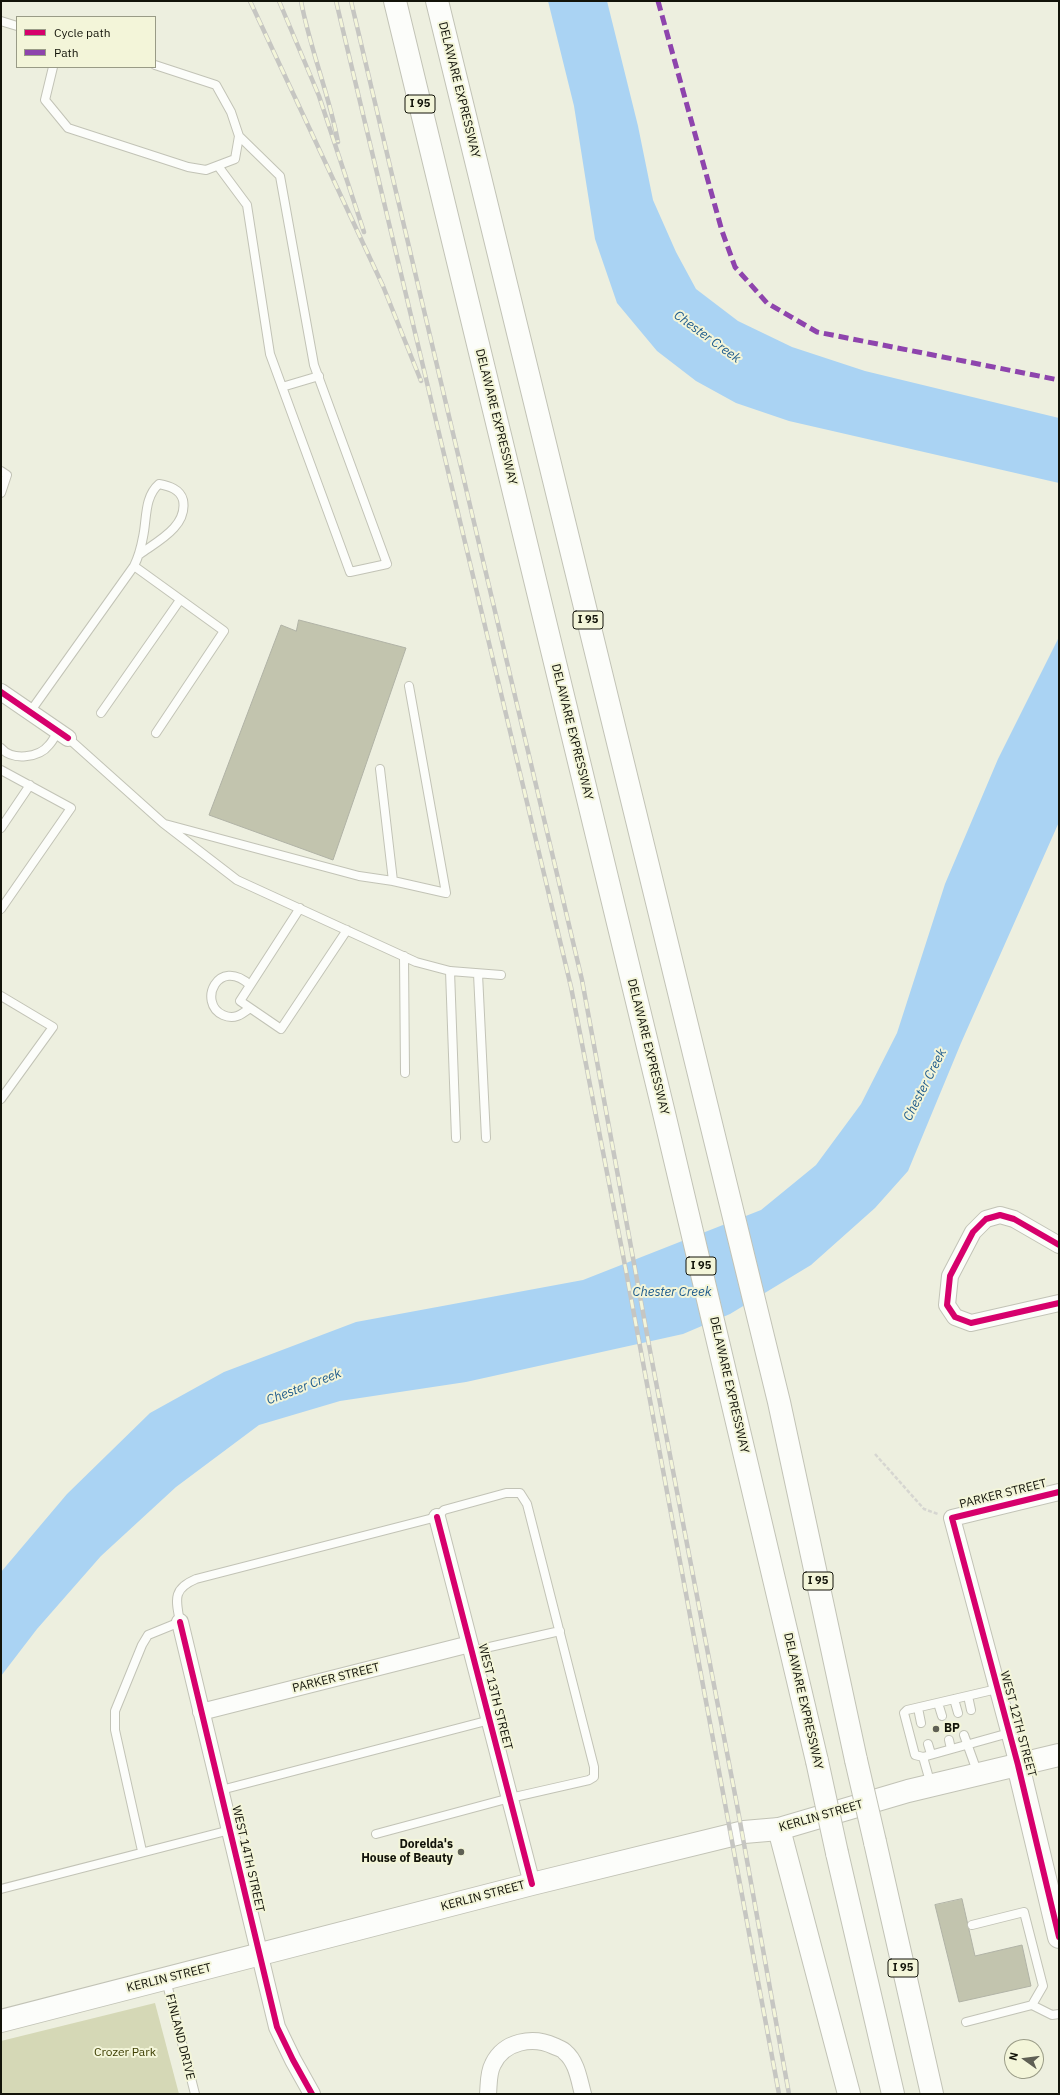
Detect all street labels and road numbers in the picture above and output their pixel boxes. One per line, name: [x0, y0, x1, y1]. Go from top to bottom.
street label: DELAWARE EXPRESSWAY: [435, 20, 483, 160]
road number: I 95: [405, 95, 435, 113]
street label: DELAWARE EXPRESSWAY: [472, 347, 520, 487]
road number: I 95: [573, 611, 603, 629]
street label: DELAWARE EXPRESSWAY: [548, 662, 596, 802]
street label: DELAWARE EXPRESSWAY: [624, 977, 672, 1117]
road number: I 95: [686, 1257, 716, 1275]
street label: DELAWARE EXPRESSWAY: [706, 1315, 752, 1455]
street label: PARKER STREET: [958, 1476, 1048, 1512]
road number: I 95: [803, 1572, 833, 1590]
street label: DELAWARE EXPRESSWAY: [780, 1631, 826, 1771]
street label: WEST 13TH STREET: [475, 1642, 515, 1752]
street label: PARKER STREET: [291, 1660, 381, 1696]
street label: WEST 12TH STREET: [997, 1669, 1039, 1779]
street label: KERLIN STREET: [777, 1797, 865, 1835]
street label: WEST 14TH STREET: [229, 1804, 267, 1914]
street label: KERLIN STREET: [439, 1878, 527, 1914]
road number: I 95: [888, 1959, 918, 1977]
street label: KERLIN STREET: [125, 1961, 213, 1995]
street label: FINLAND DRIVE: [162, 1993, 198, 2081]

